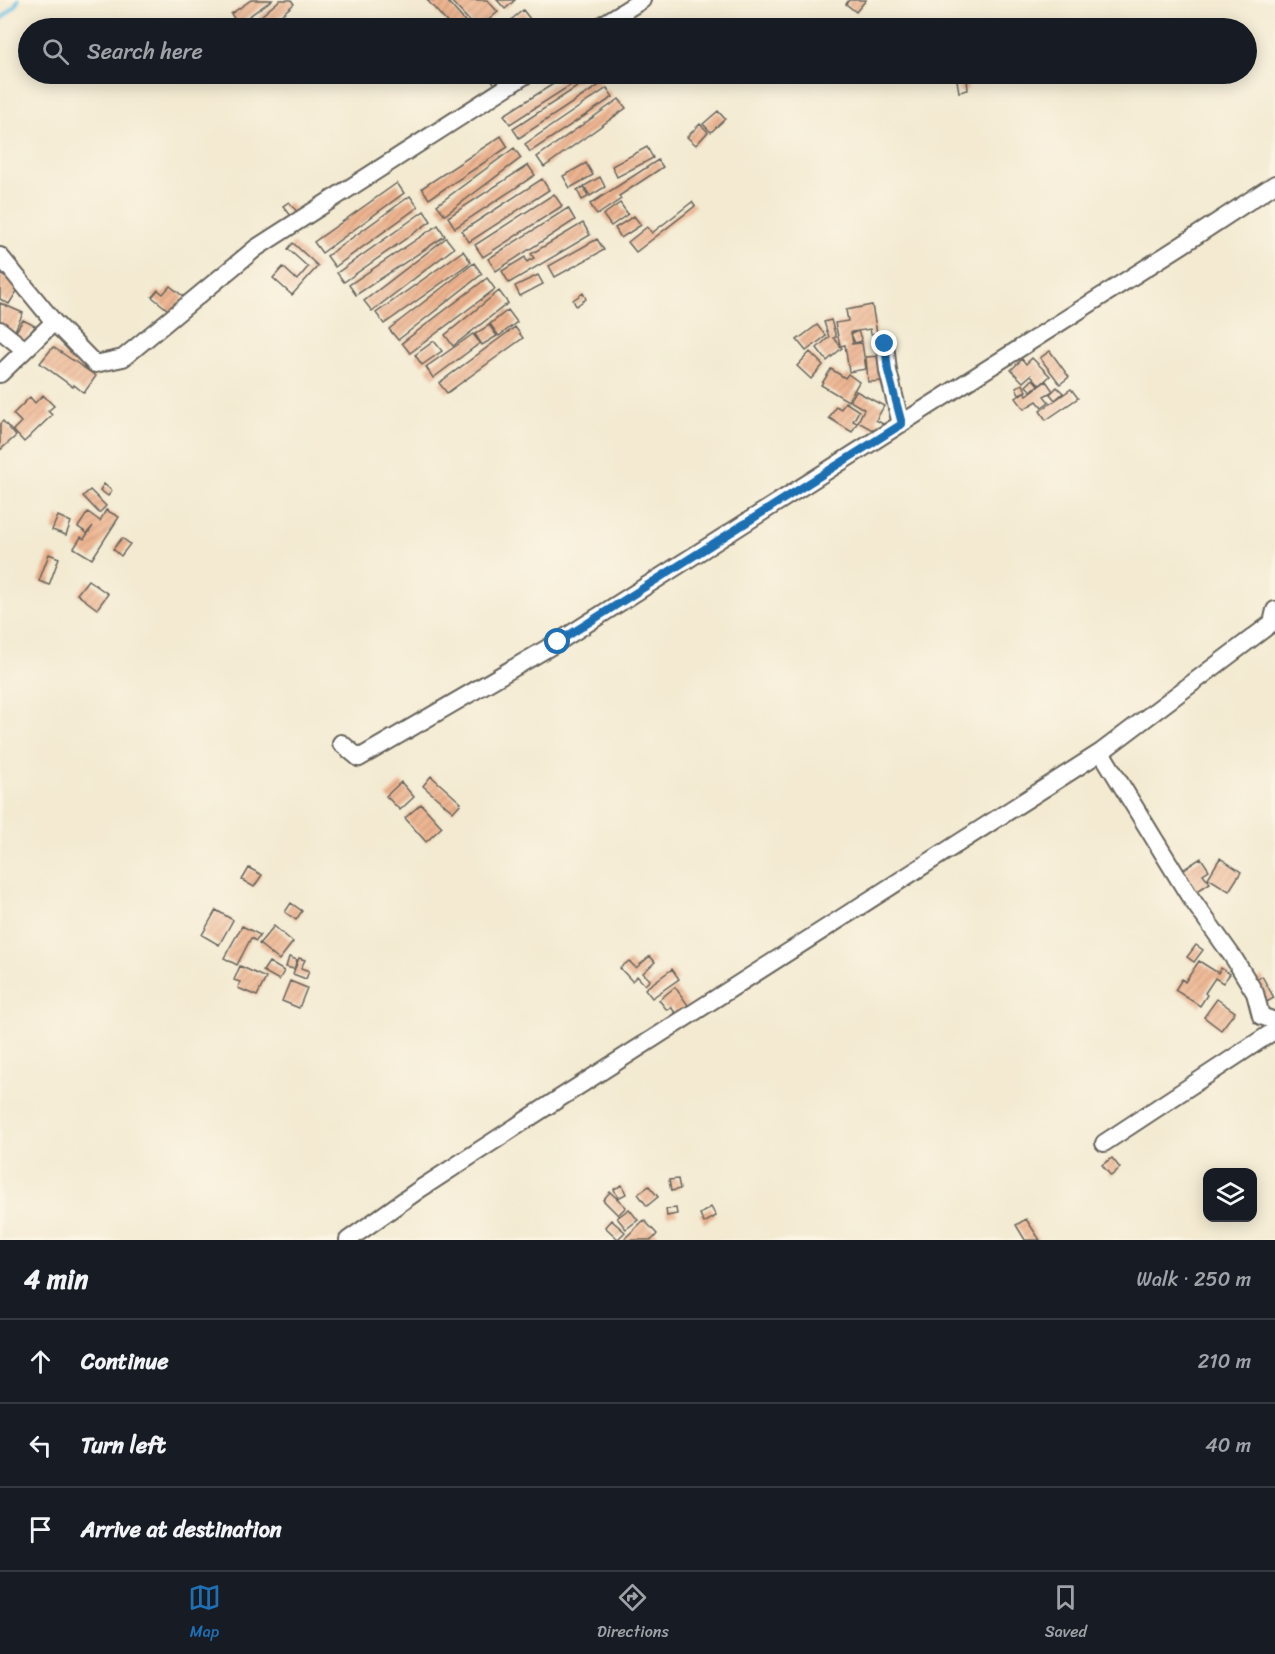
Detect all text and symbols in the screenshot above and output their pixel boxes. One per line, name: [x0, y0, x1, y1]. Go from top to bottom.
search box: [18, 18, 1257, 84]
text: Search here: [87, 32, 203, 71]
icon: search: [39, 35, 72, 68]
route end: [871, 330, 897, 356]
route start: [544, 628, 570, 654]
map controls: [1203, 1168, 1257, 1222]
button: layers: [1203, 1168, 1257, 1222]
text: 4 min: [24, 1256, 88, 1302]
text: Walk · 250 m: [1137, 1262, 1251, 1297]
text: Continue: [81, 1342, 169, 1381]
text: 210 m: [1198, 1344, 1251, 1379]
icon: ahead: [24, 1345, 57, 1378]
text: Turn left: [81, 1426, 166, 1465]
text: 40 m: [1205, 1428, 1251, 1463]
icon: left: [24, 1429, 57, 1462]
text: Arrive at destination: [81, 1510, 282, 1549]
icon: arrive: [24, 1513, 57, 1546]
tab: Map: [188, 1581, 221, 1646]
tab: Directions: [597, 1581, 669, 1646]
tab: Saved: [1045, 1581, 1087, 1646]

